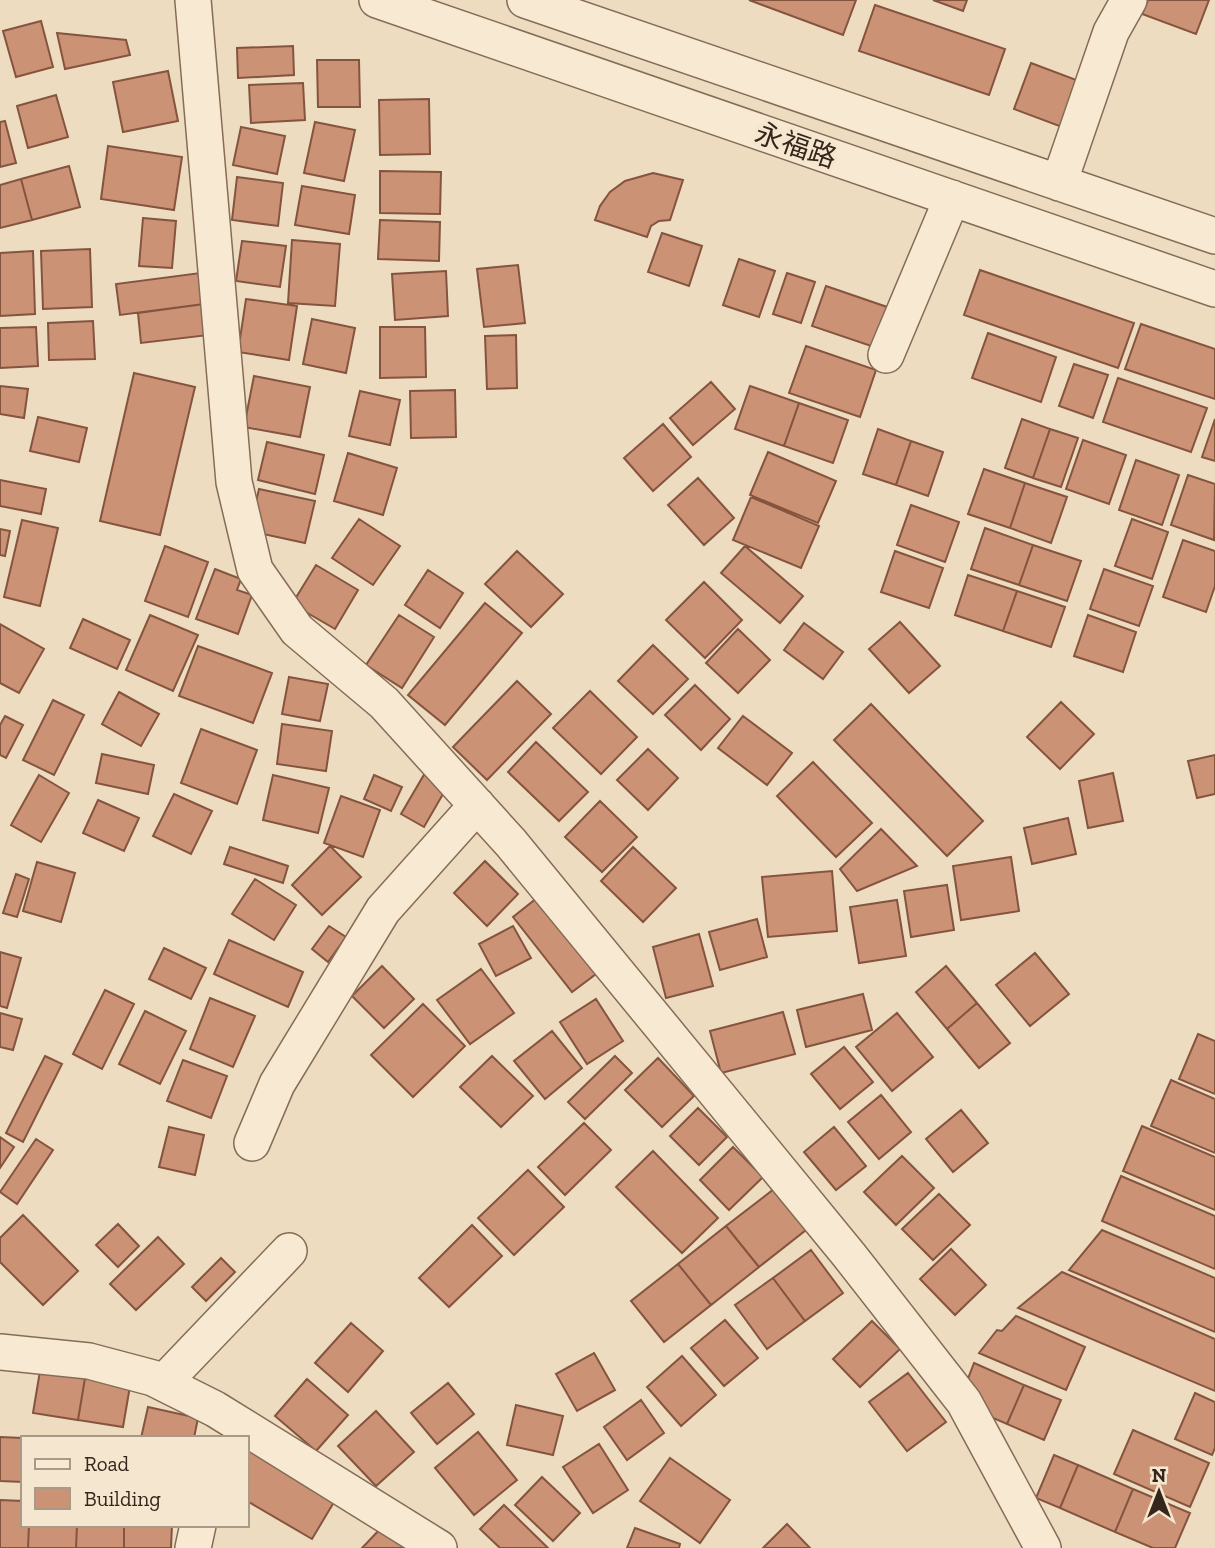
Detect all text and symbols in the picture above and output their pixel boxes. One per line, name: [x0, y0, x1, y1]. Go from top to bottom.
street label: 永福路: [751, 116, 841, 175]
legend: [21, 1436, 248, 1527]
text: Road: [84, 1451, 130, 1476]
north arrow: [1124, 1457, 1194, 1527]
text: N: [1152, 1464, 1166, 1487]
text: Building: [84, 1486, 161, 1511]

